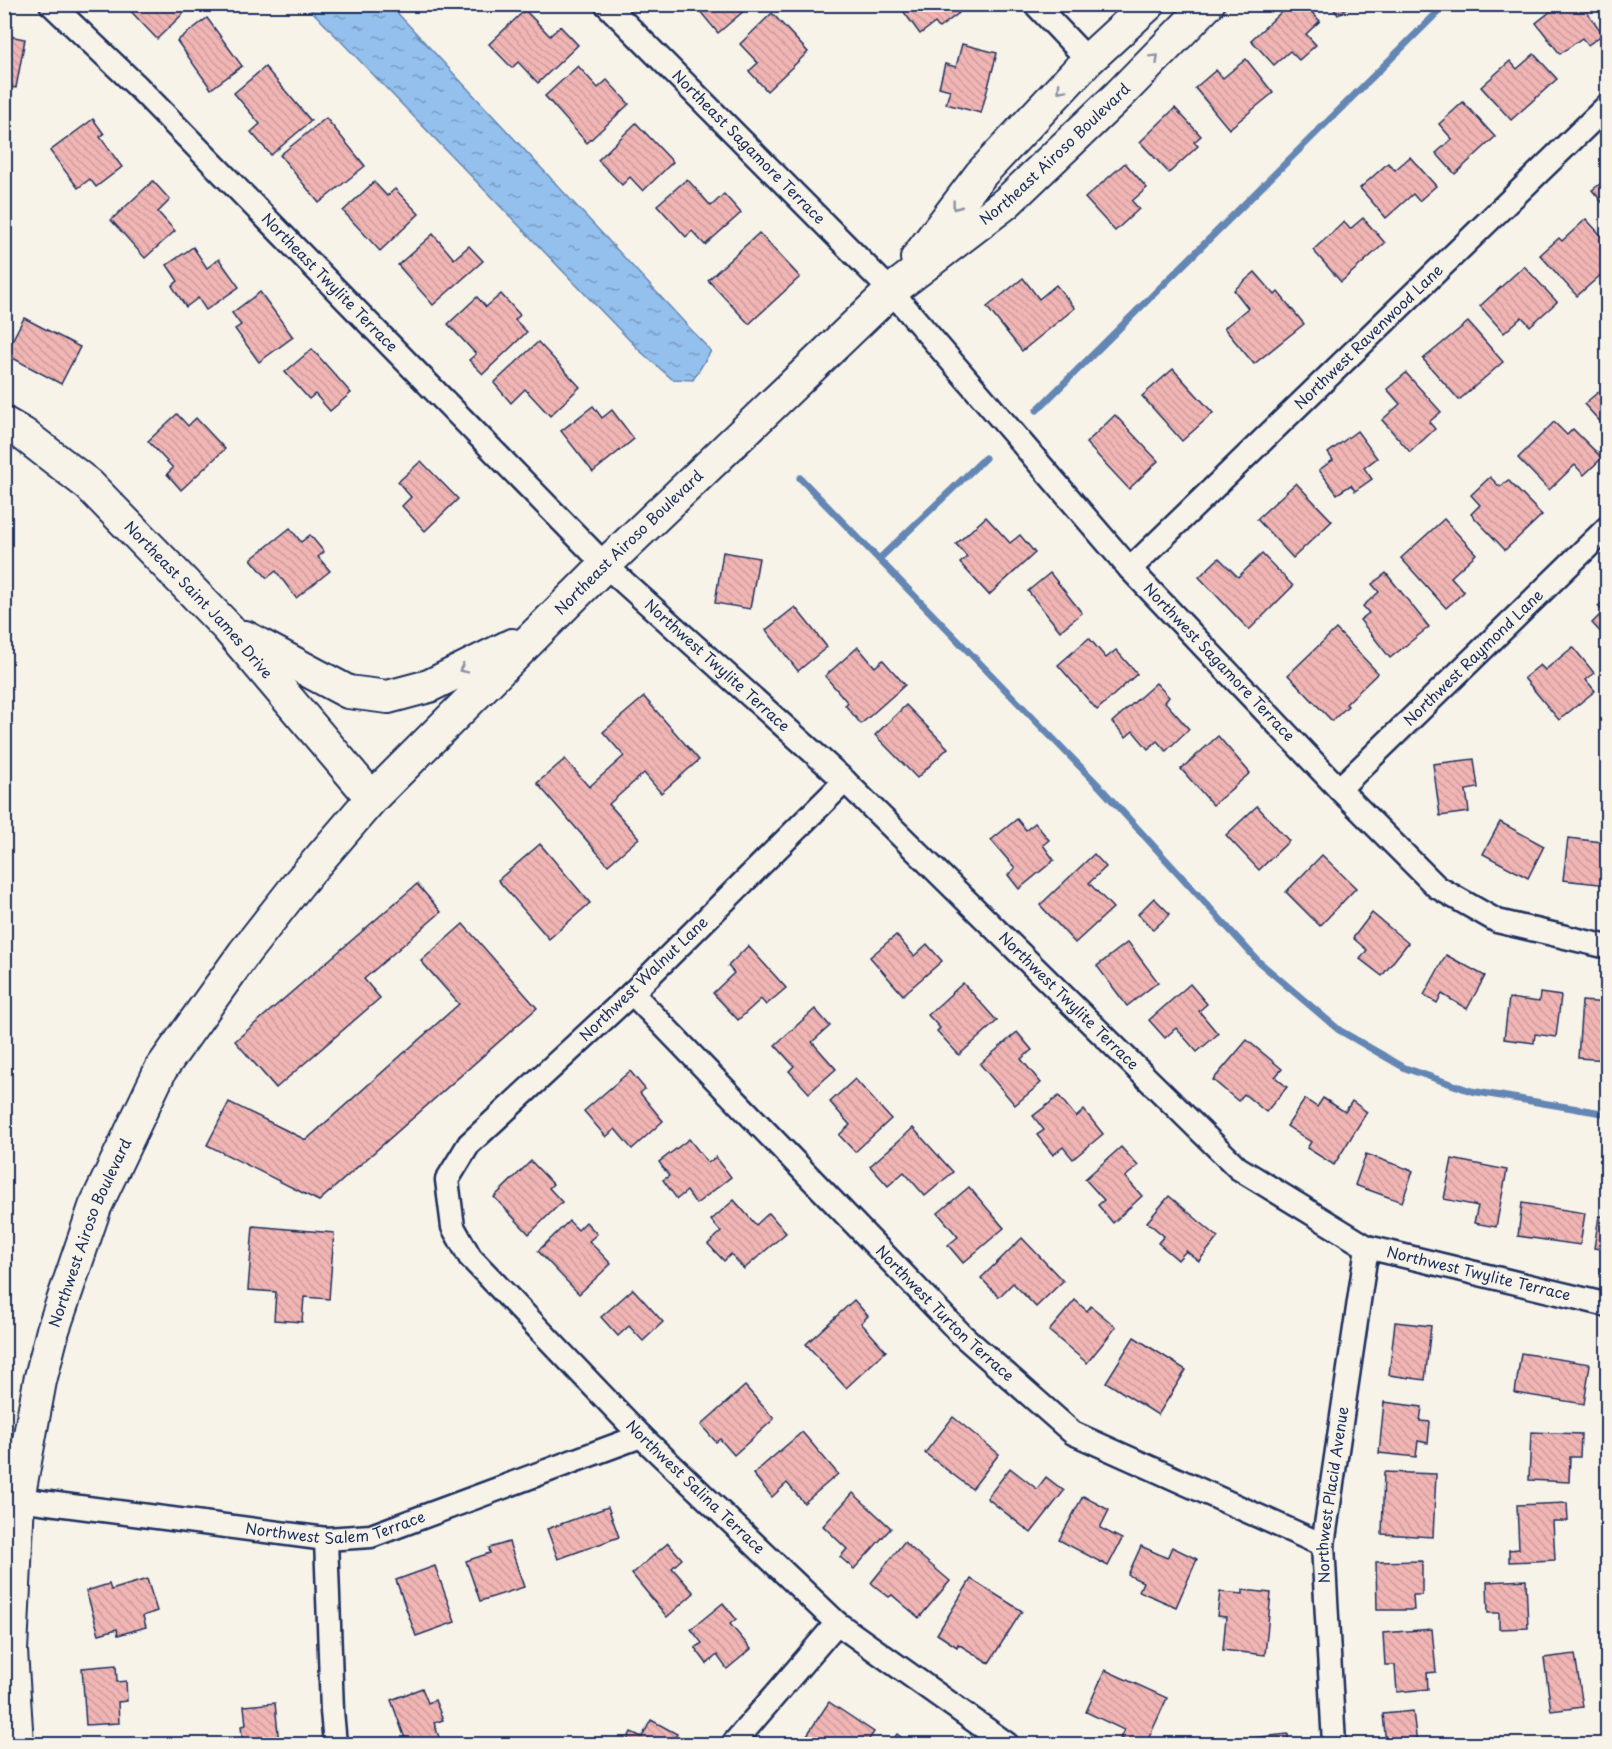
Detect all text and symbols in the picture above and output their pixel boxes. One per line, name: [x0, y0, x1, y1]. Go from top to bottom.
one-way arrow: [1148, 55, 1159, 65]
street label: Northeast Sagamore Terrace: [668, 64, 831, 229]
street label: Northeast Airoso Boulevard: [974, 77, 1135, 230]
one-way arrow: [1058, 82, 1069, 93]
one-way arrow: [953, 200, 964, 211]
street label: Northeast Twylite Terrace: [257, 207, 404, 357]
street label: Northwest Ravenwood Lane: [1288, 258, 1448, 414]
street label: Northeast Airoso Boulevard: [549, 464, 708, 619]
street label: Northeast Saint James Drive: [120, 515, 279, 683]
street label: Northwest Sagamore Terrace: [1139, 577, 1301, 746]
street label: Northwest Raymond Lane: [1397, 583, 1548, 730]
street label: Northwest Twylite Terrace: [640, 593, 796, 736]
one-way arrow: [459, 662, 470, 674]
street label: Northwest Walnut Lane: [573, 910, 713, 1046]
street label: Northwest Twylite Terrace: [994, 926, 1145, 1074]
street label: Northwest Airoso Boulevard: [42, 1134, 136, 1330]
street label: Northwest Turton Terrace: [871, 1239, 1020, 1386]
street label: Northwest Twylite Terrace: [1385, 1239, 1573, 1306]
street label: Northwest Placid Avenue: [1310, 1405, 1353, 1584]
street label: Northwest Salina Terrace: [621, 1414, 771, 1559]
street label: Northwest Salem Terrace: [244, 1504, 428, 1549]

